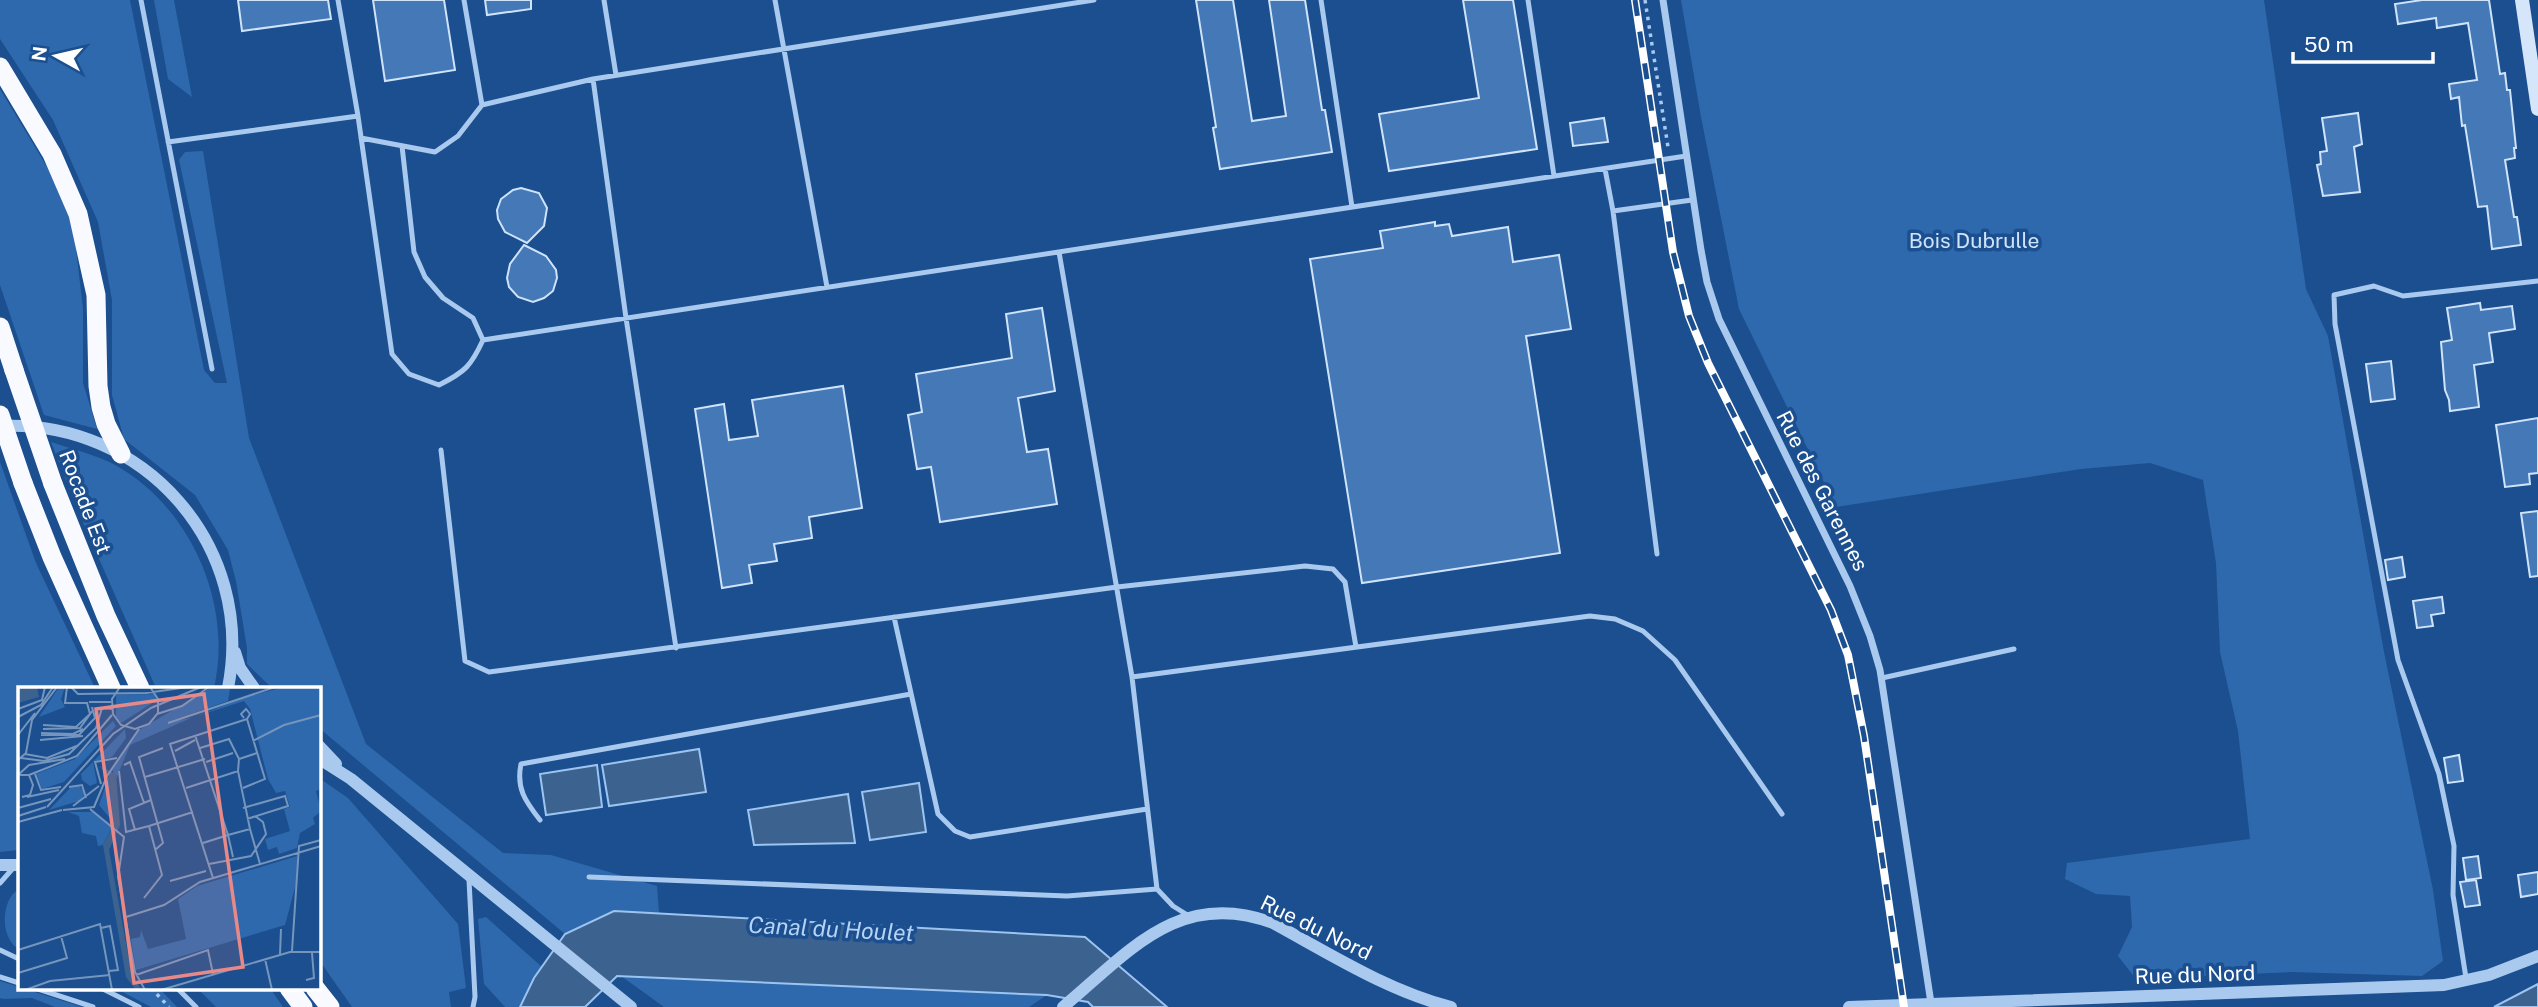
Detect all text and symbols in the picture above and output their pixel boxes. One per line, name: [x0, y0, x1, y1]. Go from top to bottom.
north arrow: [21, 21, 91, 91]
scale bar: [2293, 21, 2433, 65]
text: 50 m: [2304, 32, 2354, 57]
text: N: [27, 45, 51, 63]
park label: Bois Dubrulle: [1909, 228, 2039, 253]
street label: Rue des Garennes: [1771, 406, 1874, 575]
street label: Rocade Est: [54, 446, 117, 557]
inset map: [18, 687, 320, 990]
street label: Rue du Nord: [1256, 890, 1376, 965]
water label: Canal du Houlet: [748, 911, 915, 946]
street label: Rue du Nord: [2134, 960, 2256, 989]

